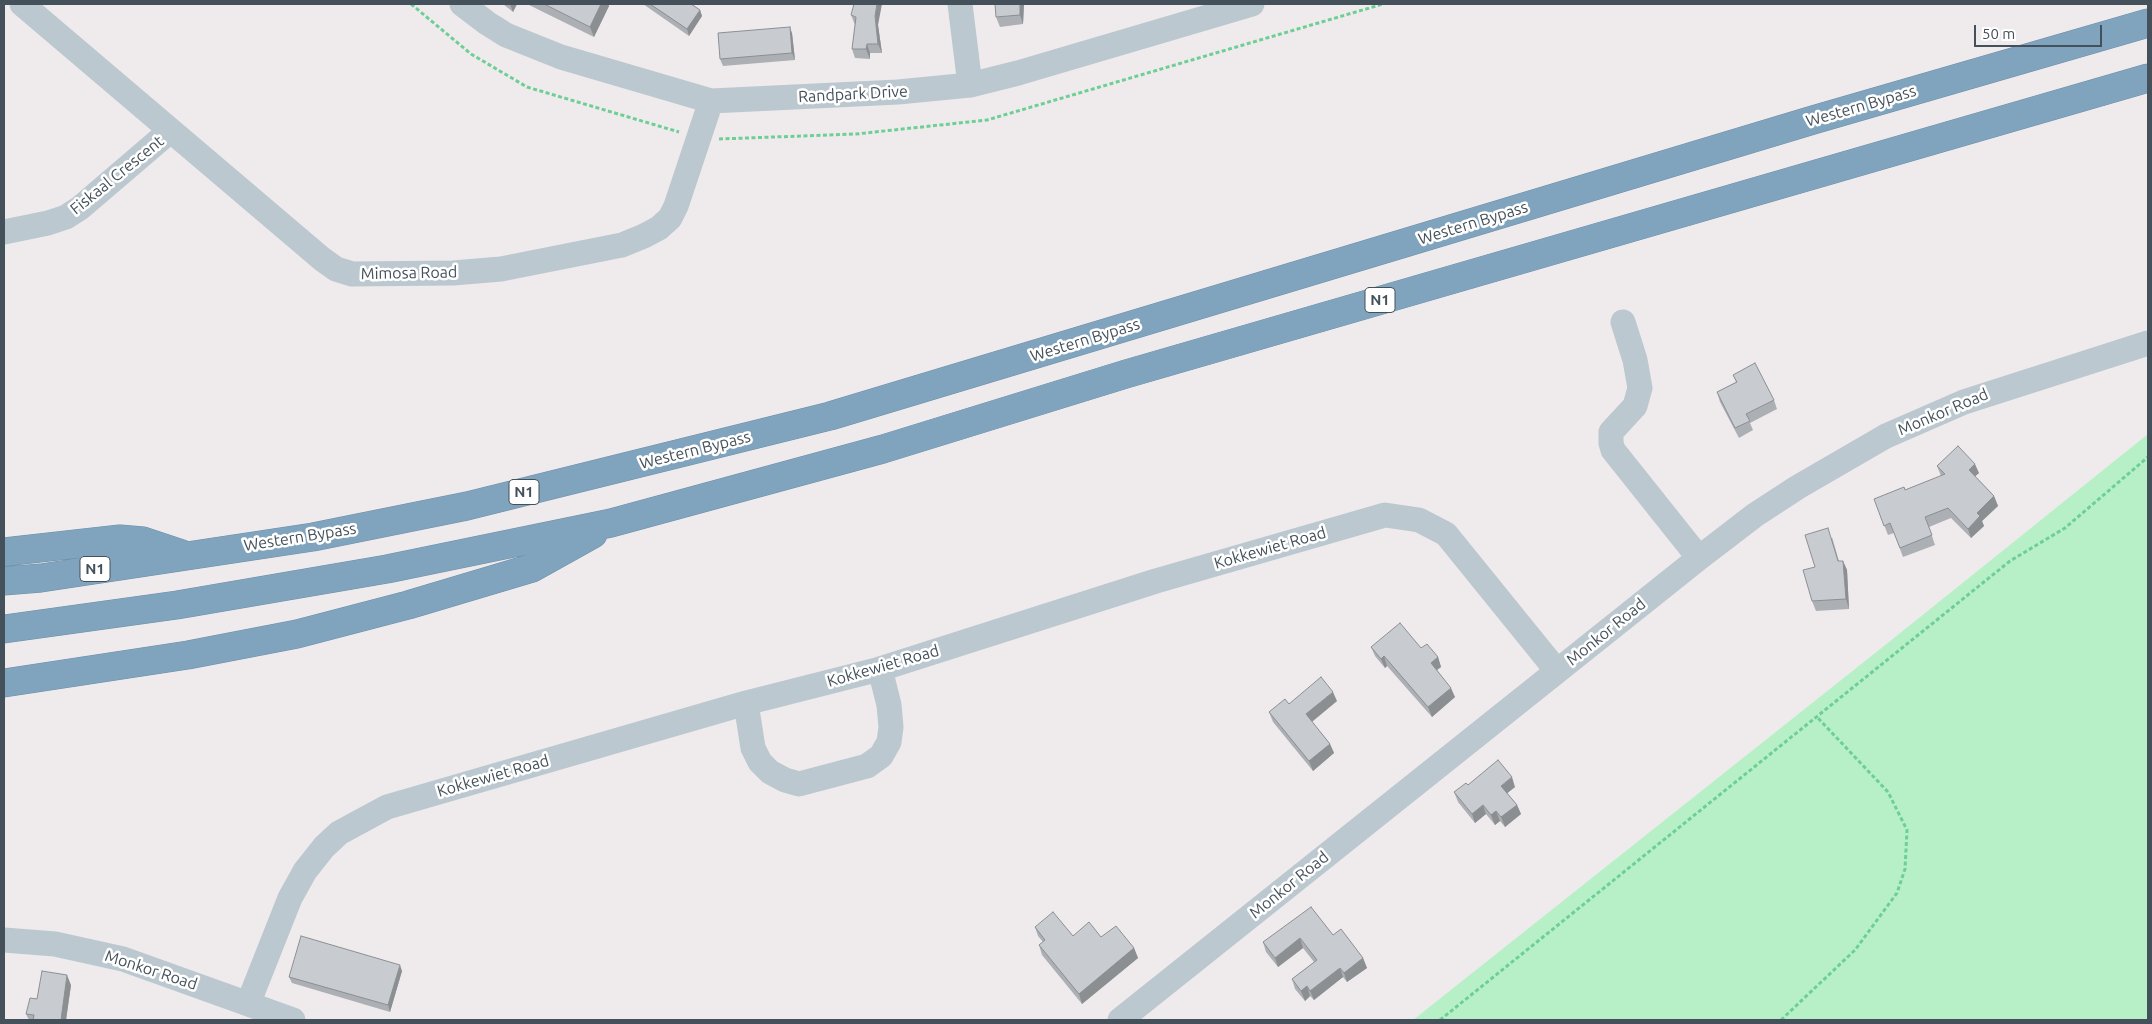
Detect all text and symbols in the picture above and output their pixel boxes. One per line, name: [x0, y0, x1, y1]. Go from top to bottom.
scale bar: [1977, 15, 2104, 47]
text: 50 m: [1982, 25, 2015, 42]
street label: Western Bypass: [1804, 81, 1918, 131]
street label: Randpark Drive: [798, 82, 908, 106]
street label: Fiskaal Crescent: [66, 131, 168, 219]
street label: Western Bypass: [1416, 197, 1530, 249]
street label: Mimosa Road: [361, 263, 457, 283]
road number: N1: [1365, 288, 1395, 312]
street label: Western Bypass: [1028, 314, 1142, 366]
street label: Monkor Road: [1895, 384, 1991, 440]
street label: Western Bypass: [638, 427, 752, 473]
road number: N1: [509, 480, 539, 504]
street label: Western Bypass: [242, 519, 358, 555]
street label: Kokkewiet Road: [1212, 523, 1328, 573]
road number: N1: [80, 556, 110, 582]
street label: Monkor Road: [1563, 594, 1649, 670]
street label: Kokkewiet Road: [825, 641, 941, 691]
street label: Kokkewiet Road: [435, 751, 551, 801]
street label: Monkor Road: [1246, 847, 1332, 923]
street label: Monkor Road: [102, 946, 200, 994]

